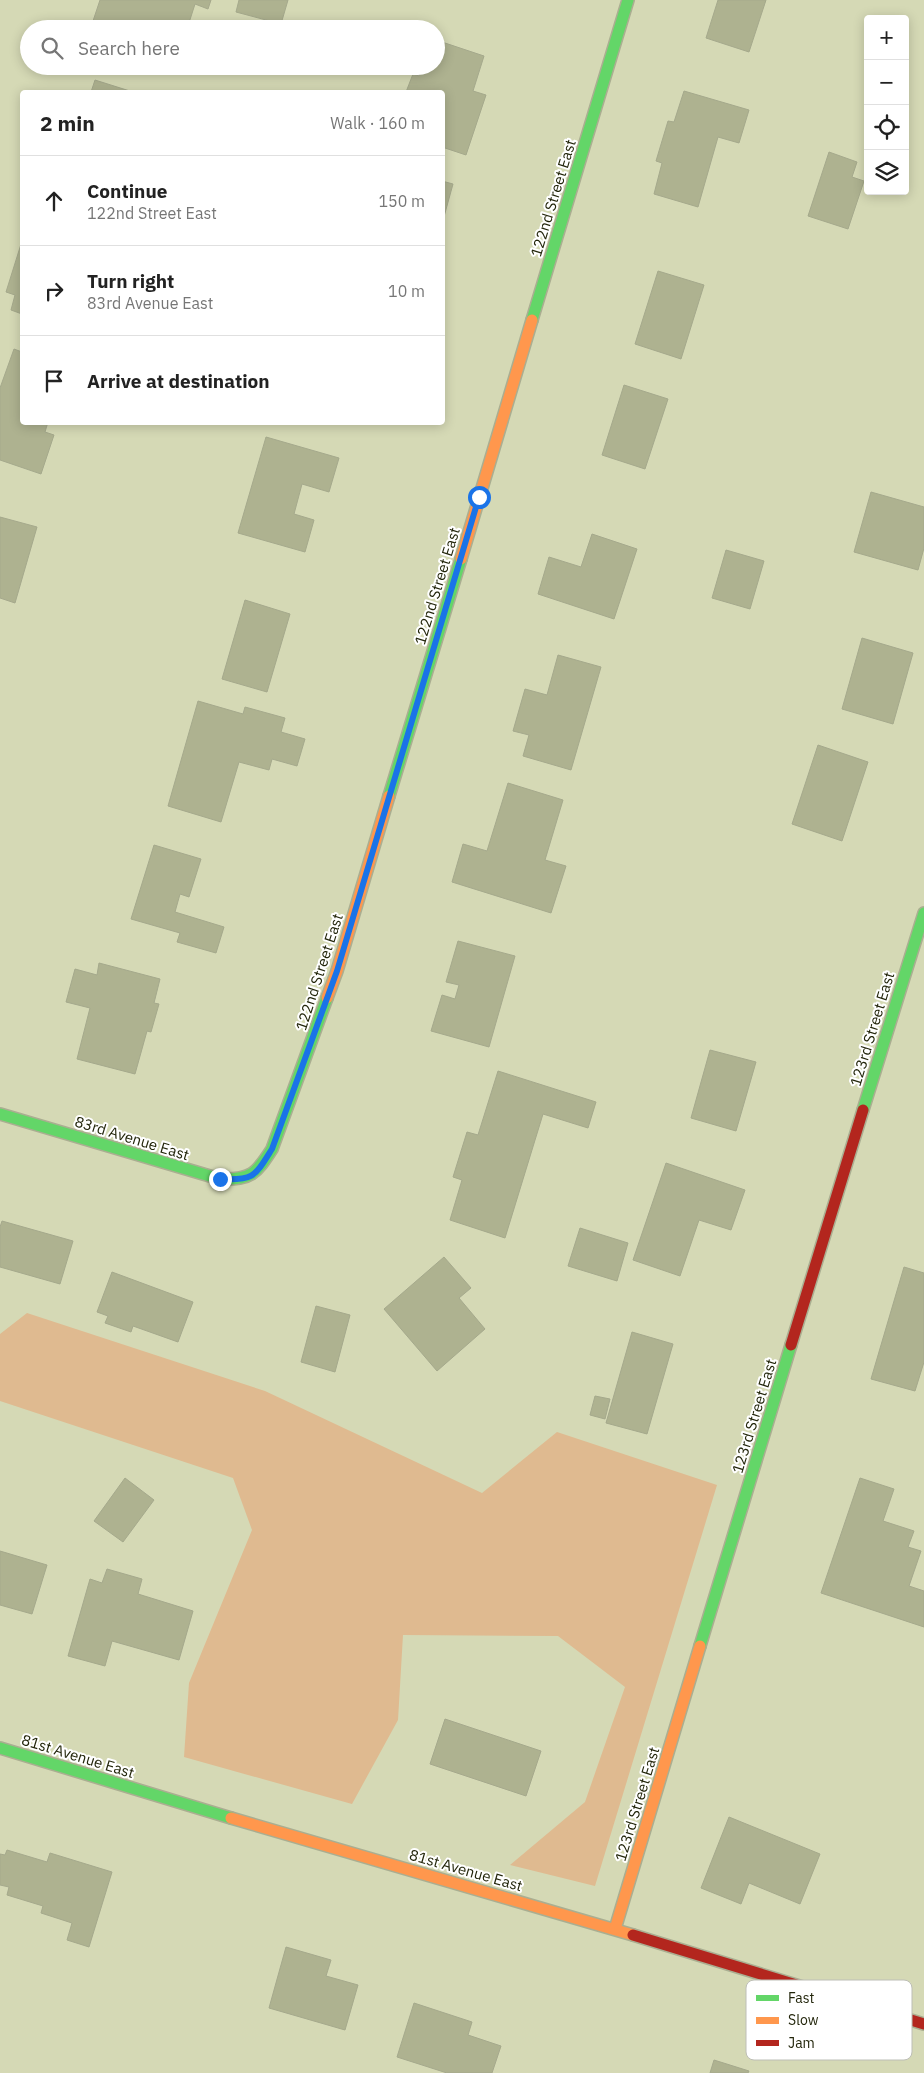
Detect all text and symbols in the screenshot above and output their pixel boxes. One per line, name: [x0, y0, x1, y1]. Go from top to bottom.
map controls: [864, 15, 909, 195]
button: +: [864, 15, 909, 60]
search box: [20, 20, 445, 75]
icon: search: [38, 34, 66, 62]
text: Search here: [78, 36, 180, 60]
button: −: [864, 60, 909, 105]
button: locate: [864, 105, 909, 150]
text: 2 min: [40, 109, 95, 137]
text: Walk · 160 m: [330, 113, 425, 133]
street label: 122nd Street East: [526, 137, 580, 259]
button: layers: [864, 150, 909, 195]
text: Continue: [87, 179, 167, 203]
icon: ahead: [40, 187, 68, 215]
text: 150 m: [378, 191, 425, 211]
text: 122nd Street East: [87, 203, 217, 223]
text: Turn right: [87, 269, 174, 293]
icon: right: [40, 277, 68, 305]
text: 10 m: [388, 281, 425, 301]
text: 83rd Avenue East: [87, 293, 213, 313]
icon: arrive: [40, 367, 68, 395]
text: Arrive at destination: [87, 369, 270, 393]
route start: [468, 486, 491, 509]
street label: 122nd Street East: [410, 525, 464, 647]
street label: 122nd Street East: [291, 911, 347, 1033]
street label: 123rd Street East: [846, 970, 898, 1088]
street label: 83rd Avenue East: [73, 1112, 191, 1164]
route end: [209, 1168, 232, 1191]
street label: 123rd Street East: [728, 1357, 780, 1475]
street label: 81st Avenue East: [19, 1730, 137, 1782]
street label: 123rd Street East: [611, 1745, 663, 1863]
street label: 81st Avenue East: [407, 1845, 525, 1895]
legend: [746, 1980, 912, 2060]
text: Fast: [788, 1989, 814, 2007]
text: Slow: [788, 2011, 819, 2029]
text: Jam: [788, 2034, 815, 2052]

